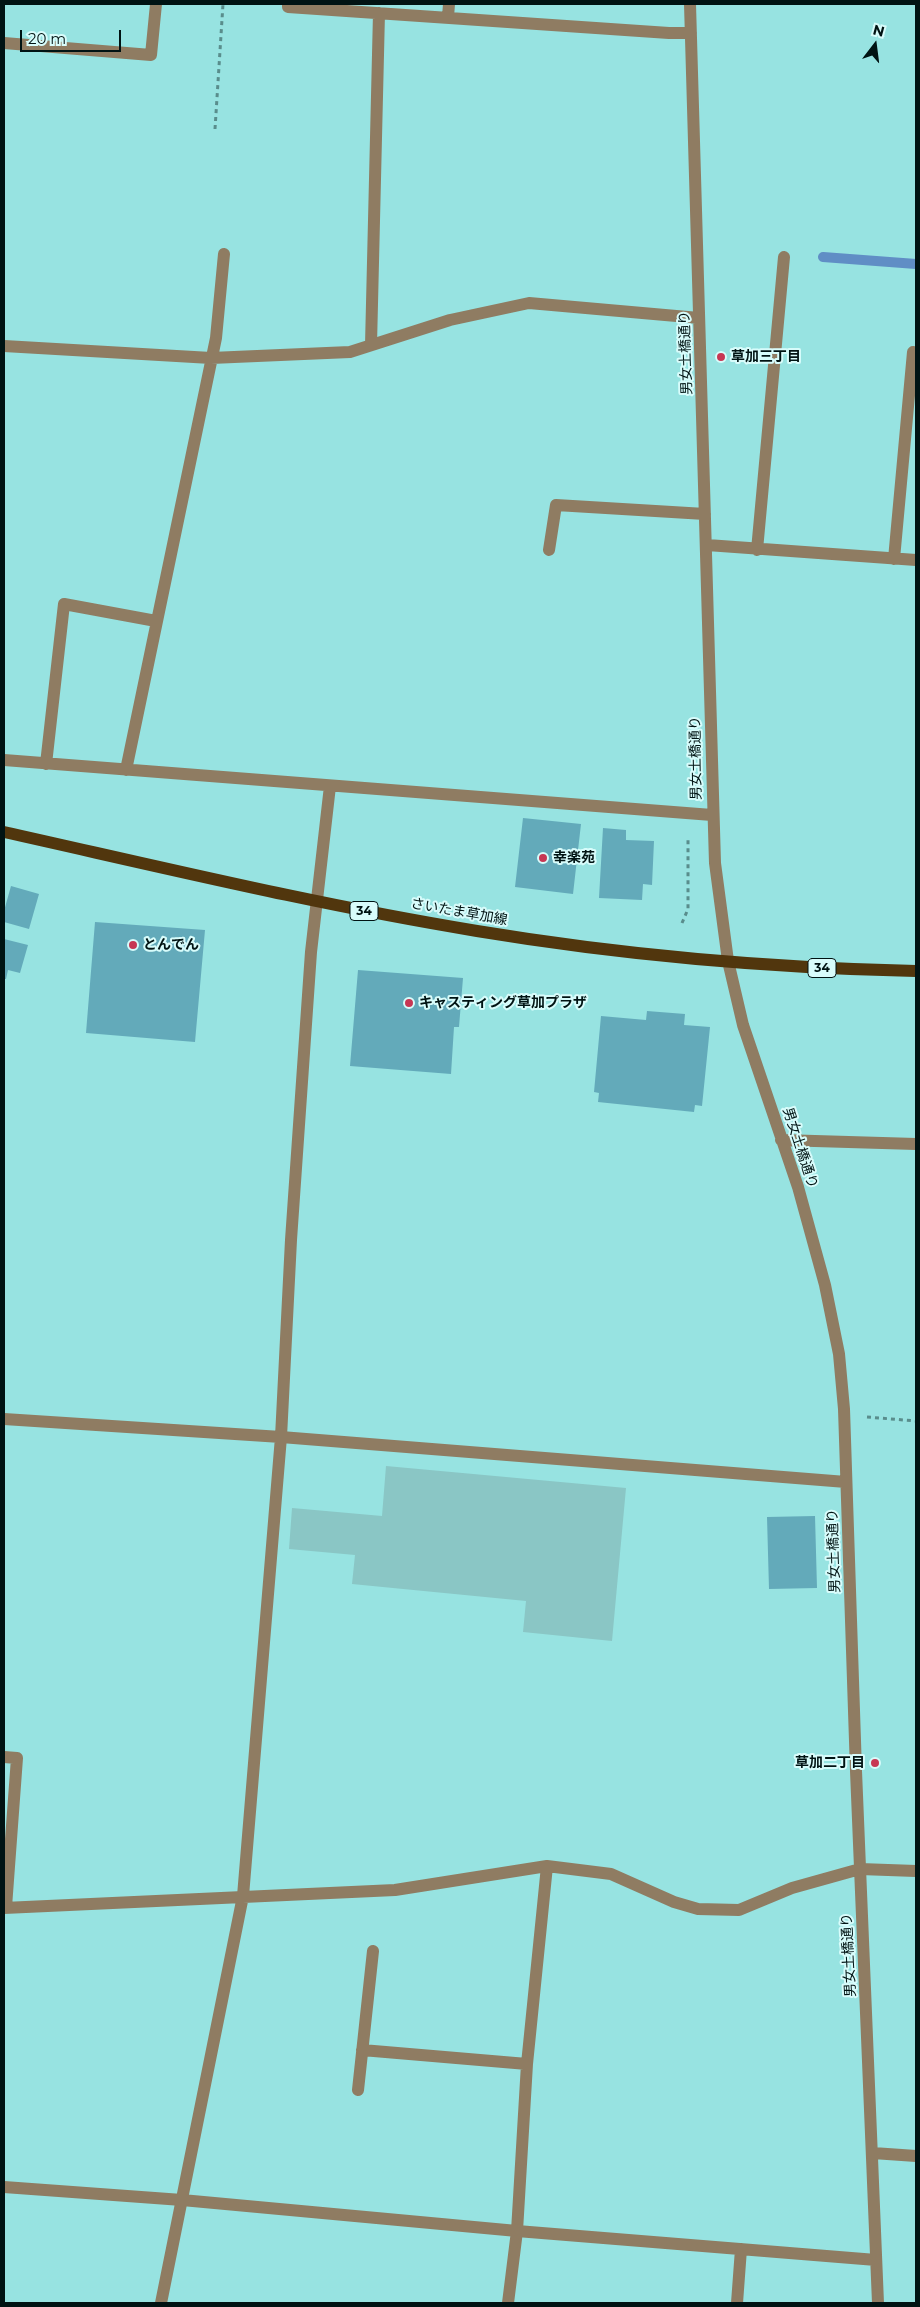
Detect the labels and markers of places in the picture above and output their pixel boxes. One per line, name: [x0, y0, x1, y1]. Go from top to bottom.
place label: 草加三丁目: [731, 349, 801, 365]
marker: 草加三丁目: [715, 351, 727, 363]
place label: 幸楽苑: [553, 850, 595, 866]
marker: 幸楽苑: [537, 852, 549, 864]
place label: とんでん: [143, 937, 199, 953]
marker: とんでん: [127, 939, 139, 951]
place label: キャスティング草加プラザ: [419, 995, 587, 1011]
marker: キャスティング草加プラザ: [403, 997, 415, 1009]
place label: 草加二丁目: [795, 1755, 865, 1771]
marker: 草加二丁目: [869, 1757, 881, 1769]

